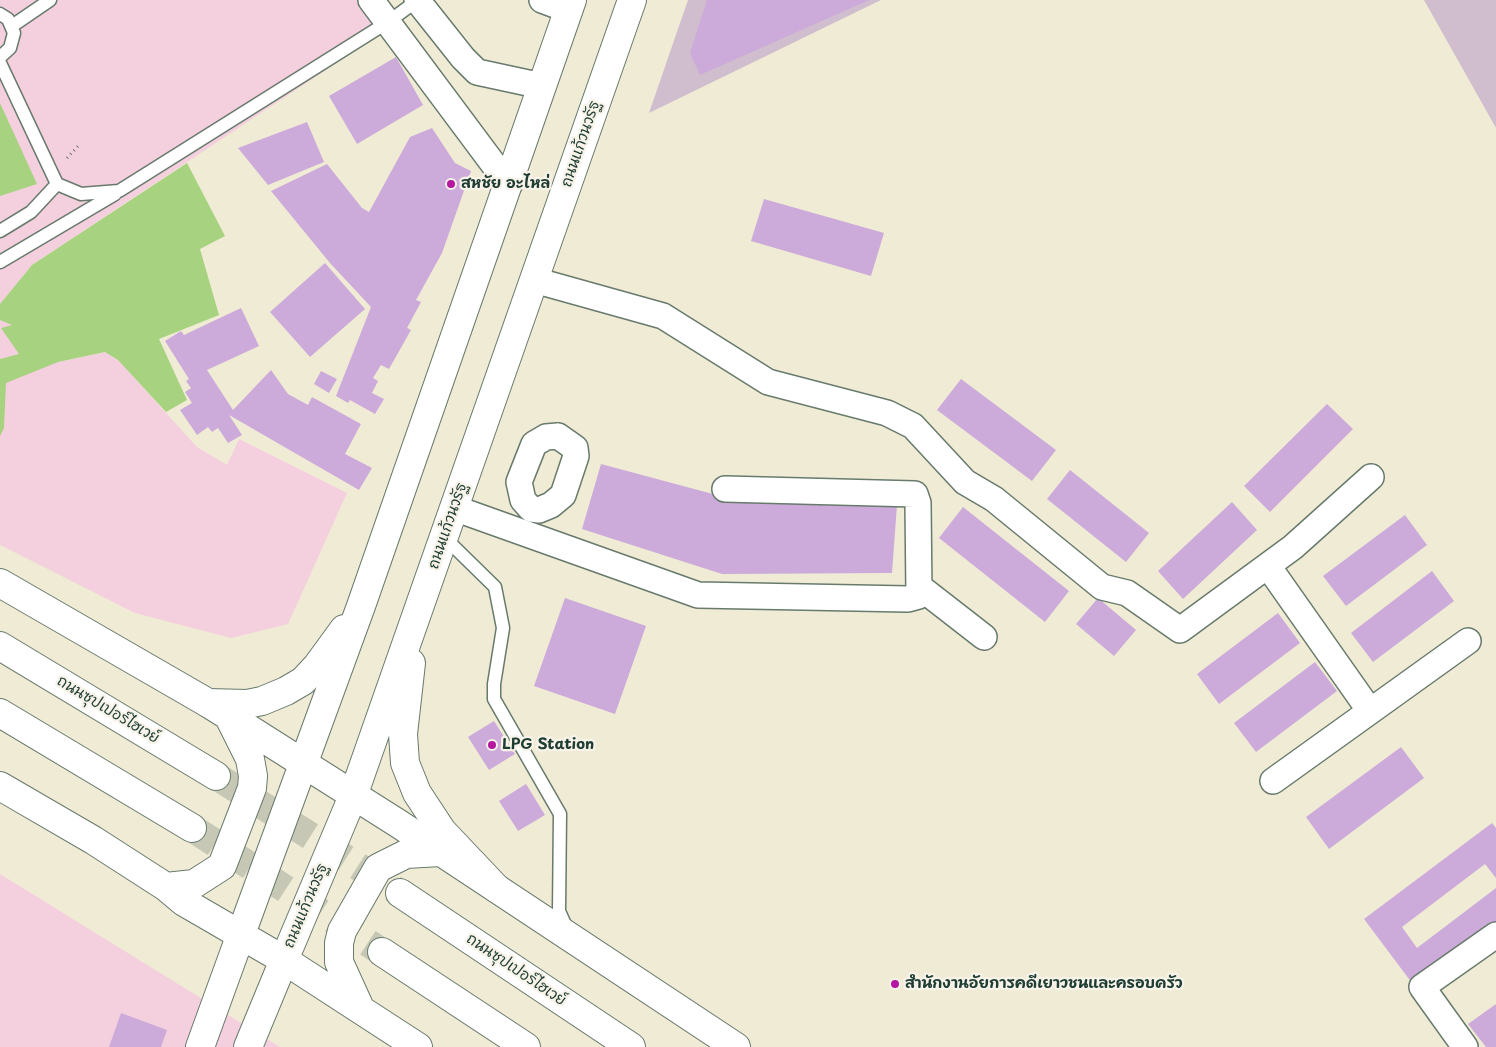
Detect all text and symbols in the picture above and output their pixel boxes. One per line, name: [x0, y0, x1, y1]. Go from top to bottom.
street label: ถนนแก้วนวรัฐ: [558, 98, 604, 190]
place label: สหชัย อะไหล่: [461, 175, 550, 193]
marker: สหชัย อะไหล่: [445, 178, 457, 190]
street label: ถนนแก้วนวรัฐ: [425, 480, 471, 572]
street label: ถนนซุปเปอร์ไฮเวย์: [54, 672, 162, 748]
place label: LPG Station: [502, 736, 594, 754]
marker: LPG Station: [486, 739, 498, 751]
street label: ถนนแก้วนวรัฐ: [280, 861, 332, 951]
street label: ถนนซุปเปอร์ไฮเวย์: [463, 930, 569, 1010]
place label: สำนักงานอัยการคดีเยาวชนและครอบครัว: [905, 975, 1183, 993]
marker: สำนักงานอัยการคดีเยาวชนและครอบครัว: [889, 978, 901, 990]

